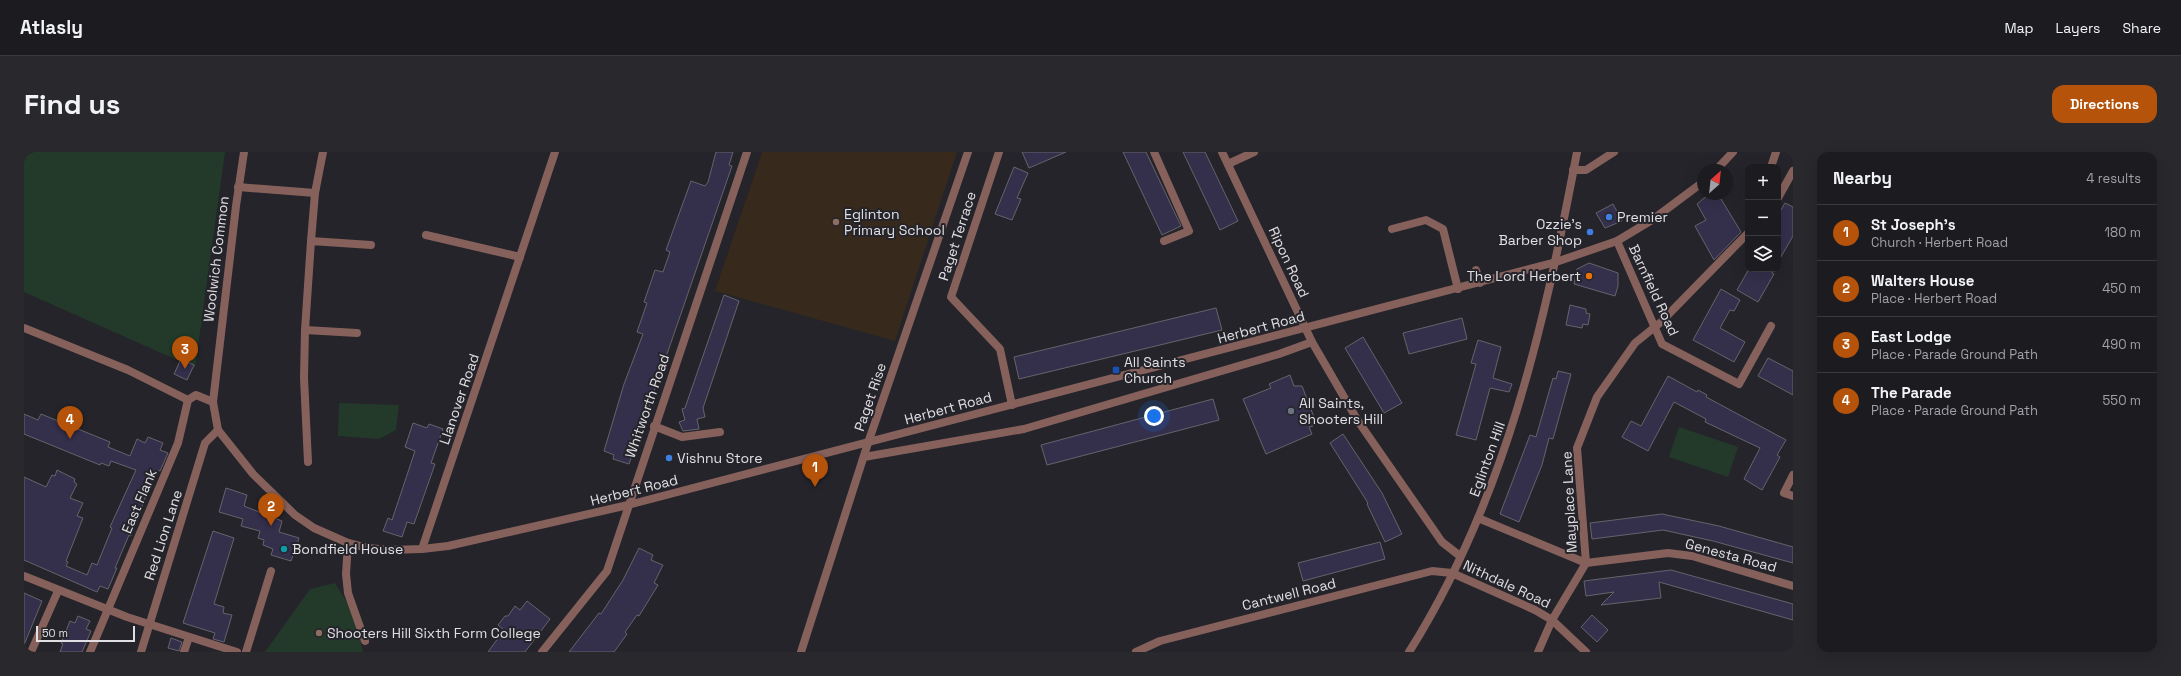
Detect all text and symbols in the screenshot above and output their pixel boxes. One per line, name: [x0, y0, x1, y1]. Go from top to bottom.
text: Atlasly: [20, 15, 83, 40]
text: Map: [2004, 19, 2034, 37]
text: Layers: [2056, 19, 2100, 37]
text: Share: [2122, 19, 2161, 37]
button: Directions: [2052, 85, 2157, 123]
text: Find us: [24, 86, 121, 122]
north arrow: [1697, 164, 1733, 200]
map controls: [1745, 164, 1781, 272]
button: +: [1745, 164, 1781, 200]
text: Nearby: [1833, 167, 1892, 189]
text: 4 results: [2086, 170, 2141, 187]
street label: Paget Terrace: [934, 189, 980, 283]
street label: Woolwich Common: [199, 195, 233, 323]
button: −: [1745, 200, 1781, 236]
place label: Eglinton Primary School: [844, 205, 945, 239]
place label: Premier: [1617, 208, 1668, 226]
marker: Premier: [1604, 212, 1614, 222]
place label: Ozzie's Barber Shop: [1498, 215, 1582, 249]
text: St Joseph's: [1871, 215, 1956, 234]
marker: Eglinton Primary School: [831, 217, 841, 227]
street label: Ripon Road: [1265, 224, 1313, 300]
text: 1: [1843, 224, 1849, 241]
text: 180 m: [2105, 224, 2141, 241]
marker: Ozzie's Barber Shop: [1585, 227, 1595, 237]
text: Church · Herbert Road: [1871, 234, 2008, 251]
button: layers: [1745, 236, 1781, 272]
street label: Barnfield Road: [1625, 241, 1683, 339]
place label: The Lord Herbert: [1467, 267, 1581, 285]
marker: The Lord Herbert: [1584, 271, 1594, 281]
text: Walters House: [1871, 271, 1974, 290]
text: 2: [1842, 280, 1850, 297]
text: 450 m: [2102, 280, 2141, 297]
text: Place · Herbert Road: [1871, 290, 1997, 307]
street label: Herbert Road: [1215, 307, 1307, 347]
text: East Lodge: [1871, 327, 1951, 346]
pin: 3: [172, 336, 198, 369]
text: 3: [1842, 336, 1850, 353]
text: 490 m: [2102, 336, 2141, 353]
text: Place · Parade Ground Path: [1871, 346, 2038, 363]
street label: Llanover Road: [435, 351, 483, 447]
street label: Whitworth Road: [621, 352, 673, 460]
place label: All Saints Church: [1124, 353, 1186, 387]
street label: Paget Rise: [850, 360, 890, 434]
marker: All Saints Church: [1111, 365, 1121, 375]
text: The Parade: [1871, 383, 1952, 402]
street label: Herbert Road: [902, 388, 994, 428]
text: 4: [1842, 392, 1850, 409]
text: 550 m: [2103, 392, 2141, 409]
place label: All Saints, Shooters Hill: [1299, 394, 1383, 428]
text: Place · Parade Ground Path: [1871, 402, 2038, 419]
pin: 4: [57, 406, 83, 439]
your location: [1144, 406, 1164, 426]
marker: All Saints, Shooters Hill: [1286, 406, 1296, 416]
street label: Eglinton Hill: [1465, 419, 1509, 499]
place label: Vishnu Store: [677, 449, 762, 467]
street label: Mayplace Lane: [1557, 451, 1581, 553]
marker: Vishnu Store: [664, 453, 674, 463]
pin: 1: [802, 454, 828, 487]
street label: East Flank: [117, 466, 161, 536]
street label: Herbert Road: [588, 470, 680, 510]
street label: Red Lion Lane: [140, 487, 186, 583]
pin: 2: [258, 493, 284, 526]
street label: Genesta Road: [1683, 534, 1779, 576]
place label: Bondfield House: [292, 540, 403, 558]
marker: Bondfield House: [279, 544, 289, 554]
street label: Nithdale Road: [1460, 556, 1554, 612]
street label: Cantwell Road: [1240, 574, 1338, 614]
scale bar: [36, 624, 135, 643]
place label: Shooters Hill Sixth Form College: [327, 624, 541, 642]
text: 50 m: [42, 626, 68, 640]
marker: Shooters Hill Sixth Form College: [314, 628, 324, 638]

